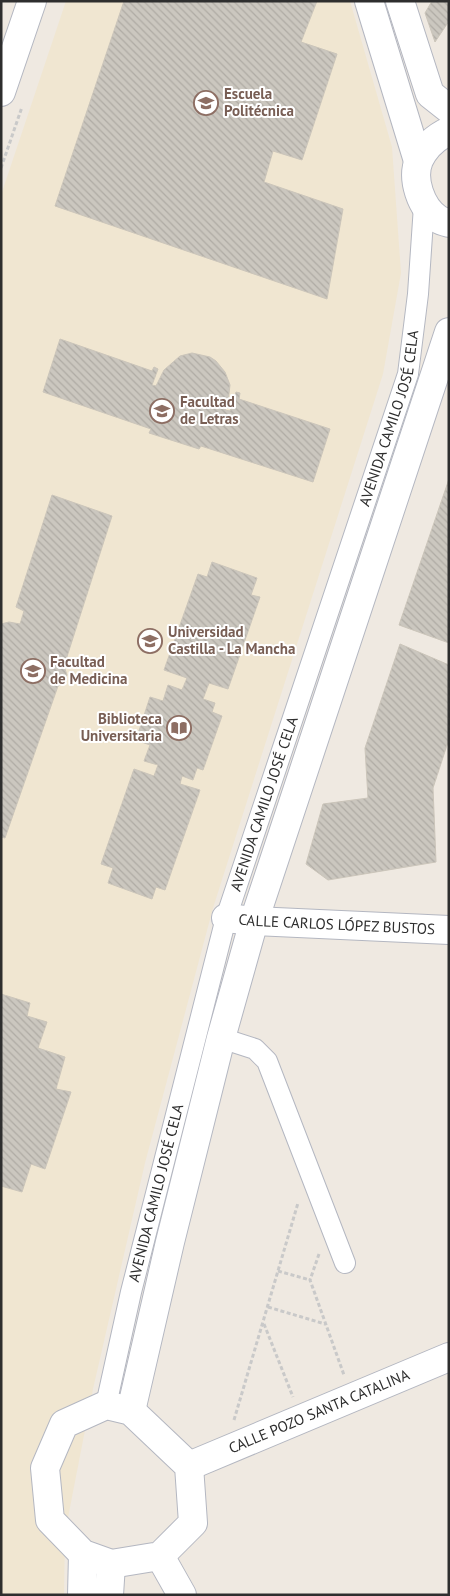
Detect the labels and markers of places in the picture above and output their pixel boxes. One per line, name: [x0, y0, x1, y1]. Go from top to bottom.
place label: Escuela Politécnica: [224, 84, 294, 120]
school or university icon: Escuela Politécnica: [193, 90, 219, 116]
place label: Facultad de Letras: [180, 392, 239, 428]
school or university icon: Facultad de Letras: [149, 398, 175, 424]
place label: Universidad Castilla - La Mancha: [168, 622, 295, 658]
school or university icon: Universidad Castilla - La Mancha: [137, 628, 163, 654]
place label: Facultad de Medicina: [50, 652, 127, 688]
school or university icon: Facultad de Medicina: [20, 658, 46, 684]
place label: Biblioteca Universitaria: [81, 709, 162, 745]
library icon: Biblioteca Universitaria: [166, 715, 192, 741]

